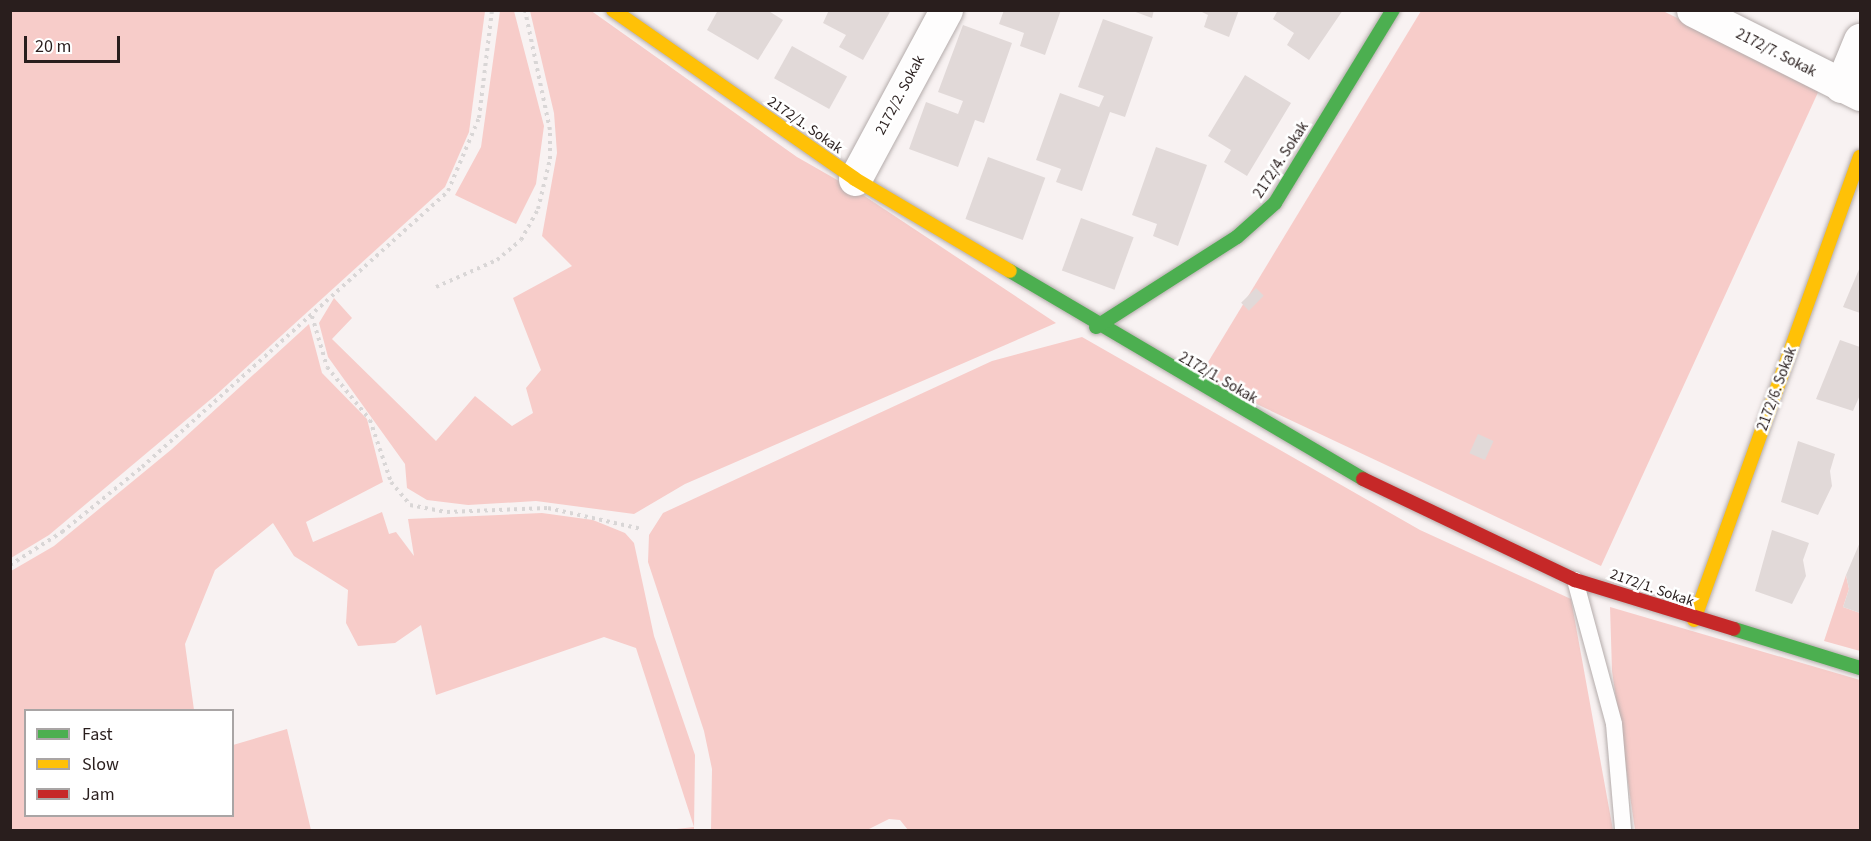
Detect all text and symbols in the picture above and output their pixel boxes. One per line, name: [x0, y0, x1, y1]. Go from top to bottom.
scale bar: [27, 24, 123, 62]
street label: 2172/7. Sokak: [1733, 25, 1819, 81]
text: 20 m: [35, 34, 71, 59]
street label: 2172/2. Sokak: [871, 52, 929, 138]
street label: 2172/1. Sokak: [764, 92, 846, 158]
street label: 2172/4. Sokak: [1250, 118, 1312, 202]
street label: 2172/6. Sokak: [1754, 345, 1800, 433]
street label: 2172/1. Sokak: [1176, 348, 1260, 408]
street label: 2172/1. Sokak: [1608, 565, 1696, 611]
legend: [24, 709, 234, 817]
text: Fast: [82, 722, 113, 747]
text: Slow: [82, 752, 119, 777]
text: Jam: [82, 782, 115, 807]

